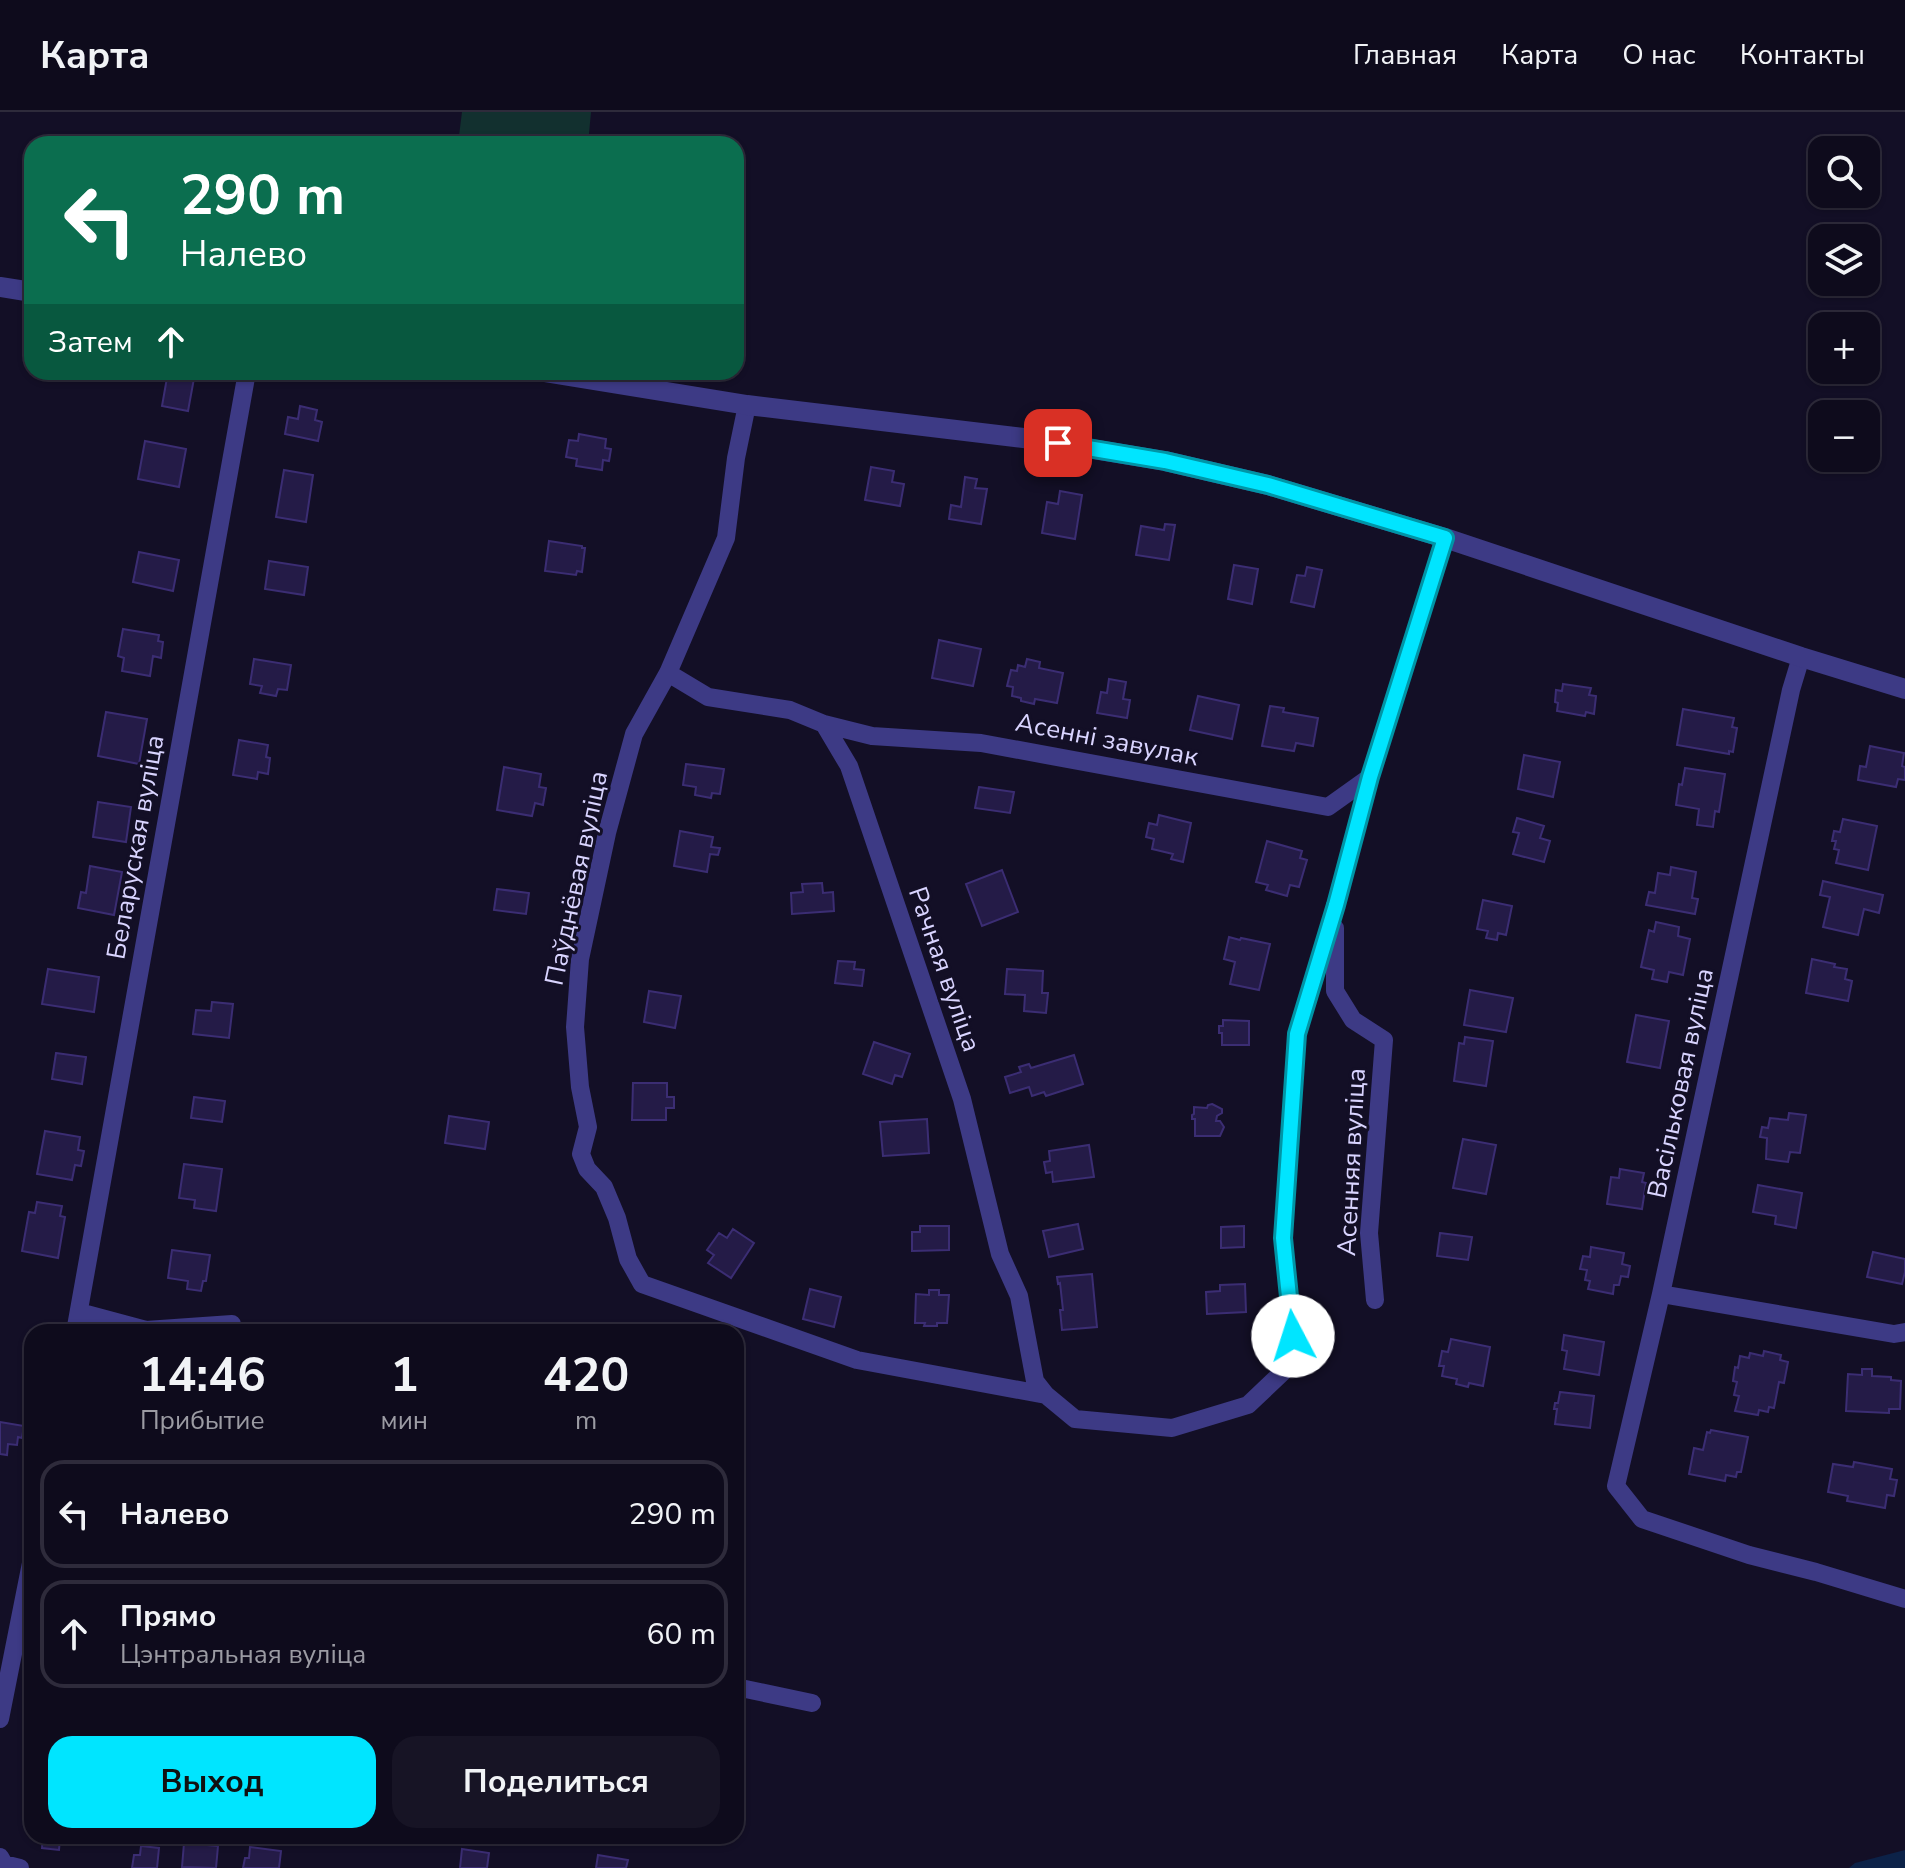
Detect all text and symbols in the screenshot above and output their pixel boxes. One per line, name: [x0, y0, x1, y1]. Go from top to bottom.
text: Карта: [40, 30, 150, 81]
text: Главная: [1353, 36, 1457, 74]
text: Карта: [1501, 36, 1578, 74]
text: О нас: [1622, 36, 1696, 74]
text: Контакты: [1740, 36, 1865, 74]
map controls: [1808, 136, 1880, 472]
button: search: [1808, 136, 1880, 208]
text: 290 m: [180, 157, 345, 234]
icon: left: [48, 168, 152, 272]
button: layers: [1808, 224, 1880, 296]
text: Налево: [180, 230, 307, 279]
button: +: [1808, 312, 1880, 384]
icon: ahead: [149, 320, 193, 364]
text: Затем: [48, 322, 133, 363]
button: −: [1808, 400, 1880, 472]
pin: [1024, 409, 1092, 477]
icon: arrive: [1036, 421, 1080, 465]
street label: Асенні завулак: [1013, 705, 1202, 774]
street label: Беларуская вуліца: [99, 732, 172, 962]
street label: Паўднёвая вуліца: [537, 768, 616, 989]
street label: Рачная вуліца: [900, 882, 989, 1056]
street label: Васільковая вуліца: [1639, 965, 1722, 1201]
street label: Асенняя вуліца: [1329, 1067, 1374, 1257]
position arrow: [1251, 1294, 1335, 1378]
text: 14:46: [139, 1342, 266, 1408]
text: 1: [390, 1342, 419, 1408]
text: 420: [543, 1342, 629, 1408]
text: Прибытие: [140, 1403, 265, 1438]
text: мин: [381, 1403, 428, 1438]
text: m: [575, 1403, 597, 1438]
icon: left: [52, 1492, 96, 1536]
text: Налево: [120, 1494, 229, 1535]
text: 290 m: [629, 1494, 716, 1535]
text: Прямо: [120, 1596, 217, 1637]
icon: ahead: [52, 1612, 96, 1656]
text: 60 m: [647, 1614, 716, 1655]
text: Цэнтральная вуліца: [120, 1637, 366, 1672]
button: Выход: [48, 1736, 376, 1828]
button: Поделиться: [392, 1736, 720, 1828]

